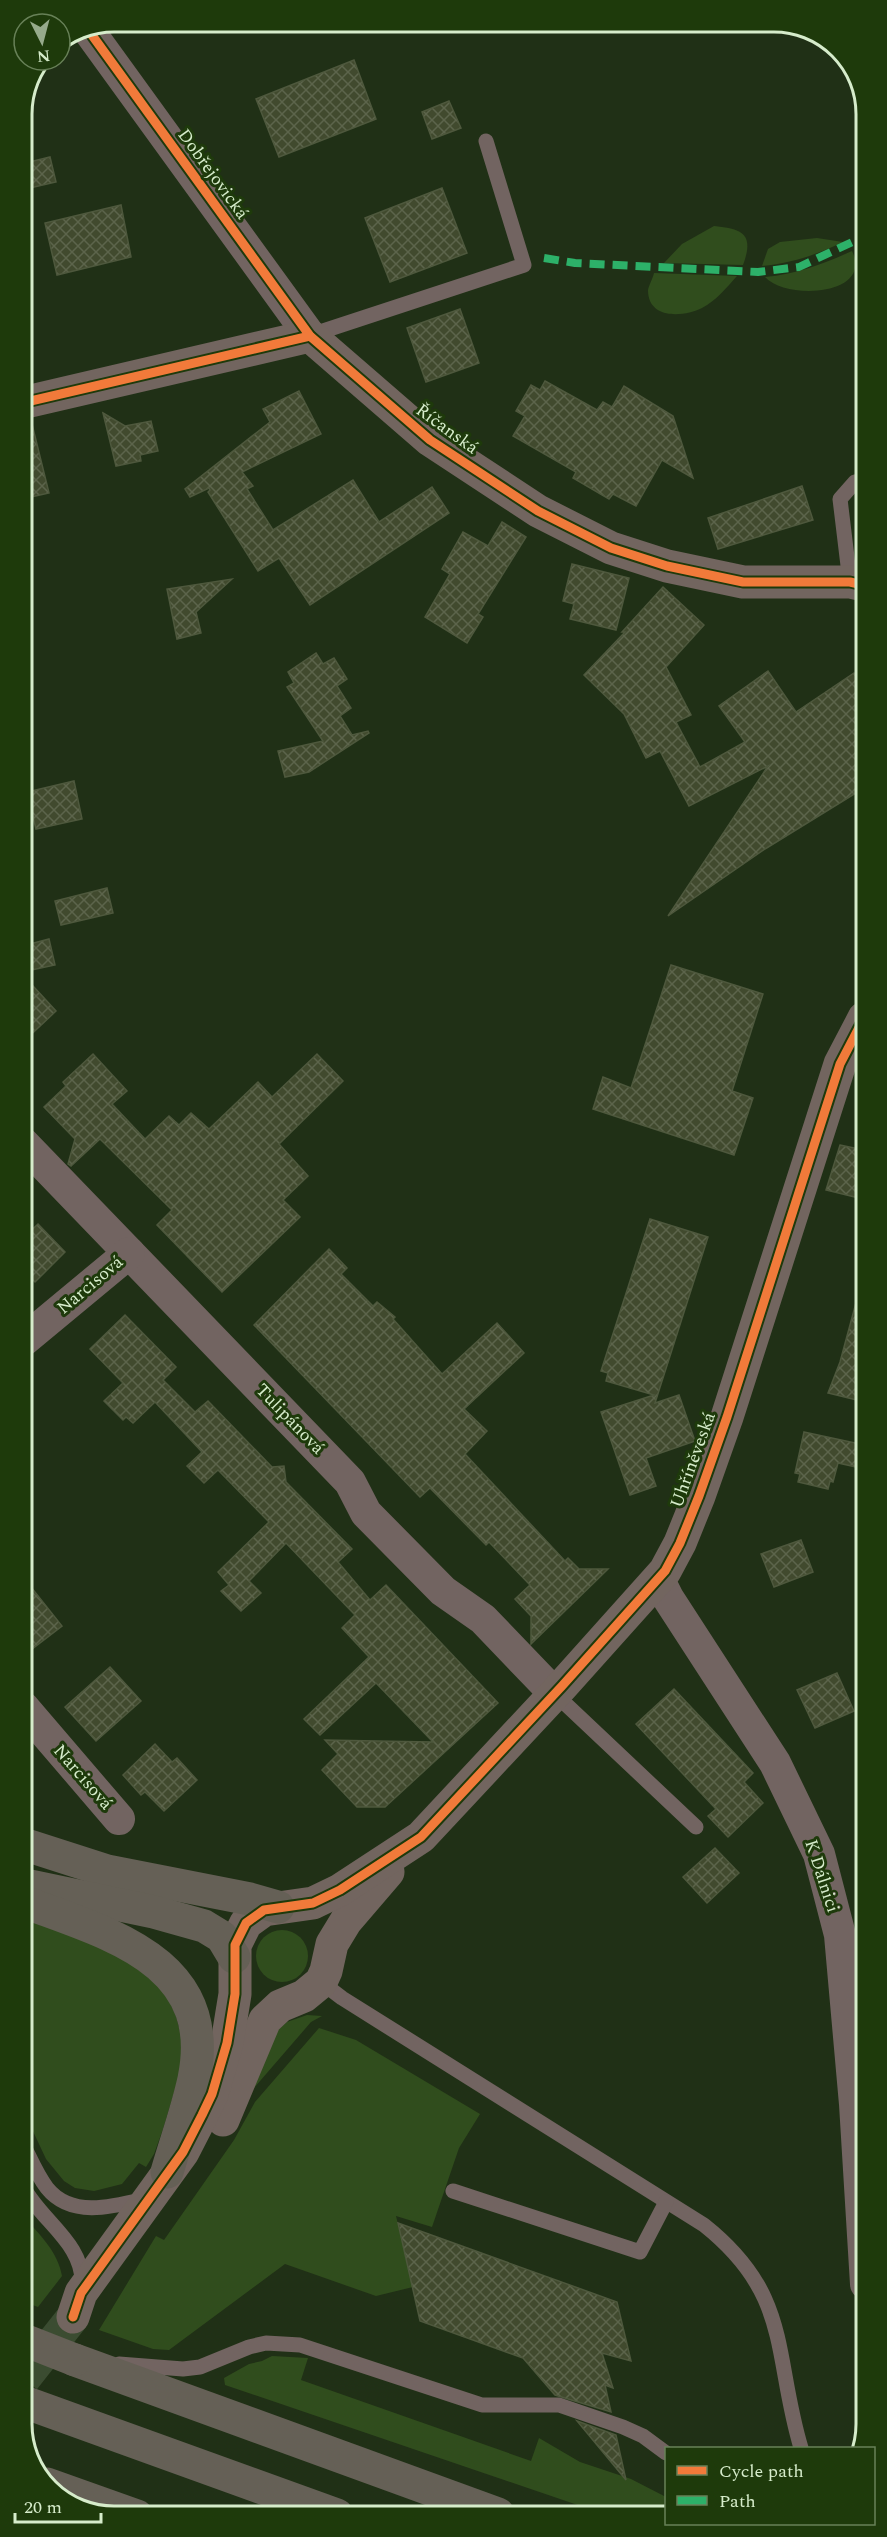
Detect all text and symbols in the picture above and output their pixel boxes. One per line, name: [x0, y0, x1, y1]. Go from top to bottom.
north arrow: [12, 12, 72, 72]
text: N: [36, 43, 51, 69]
street label: Dobřejovická: [171, 123, 255, 225]
street label: Říčanská: [410, 397, 484, 461]
street label: Narcisová: [51, 1249, 129, 1321]
street label: Tulipánová: [249, 1377, 331, 1461]
street label: Uhříněveská: [663, 1408, 723, 1512]
street label: Narcisová: [47, 1738, 119, 1816]
street label: K Dálnici: [797, 1836, 847, 1916]
legend: [665, 2447, 875, 2525]
text: Cycle path: [719, 2458, 804, 2485]
scale bar: [15, 2486, 100, 2524]
text: Path: [719, 2488, 756, 2515]
text: 20 m: [24, 2494, 62, 2521]

